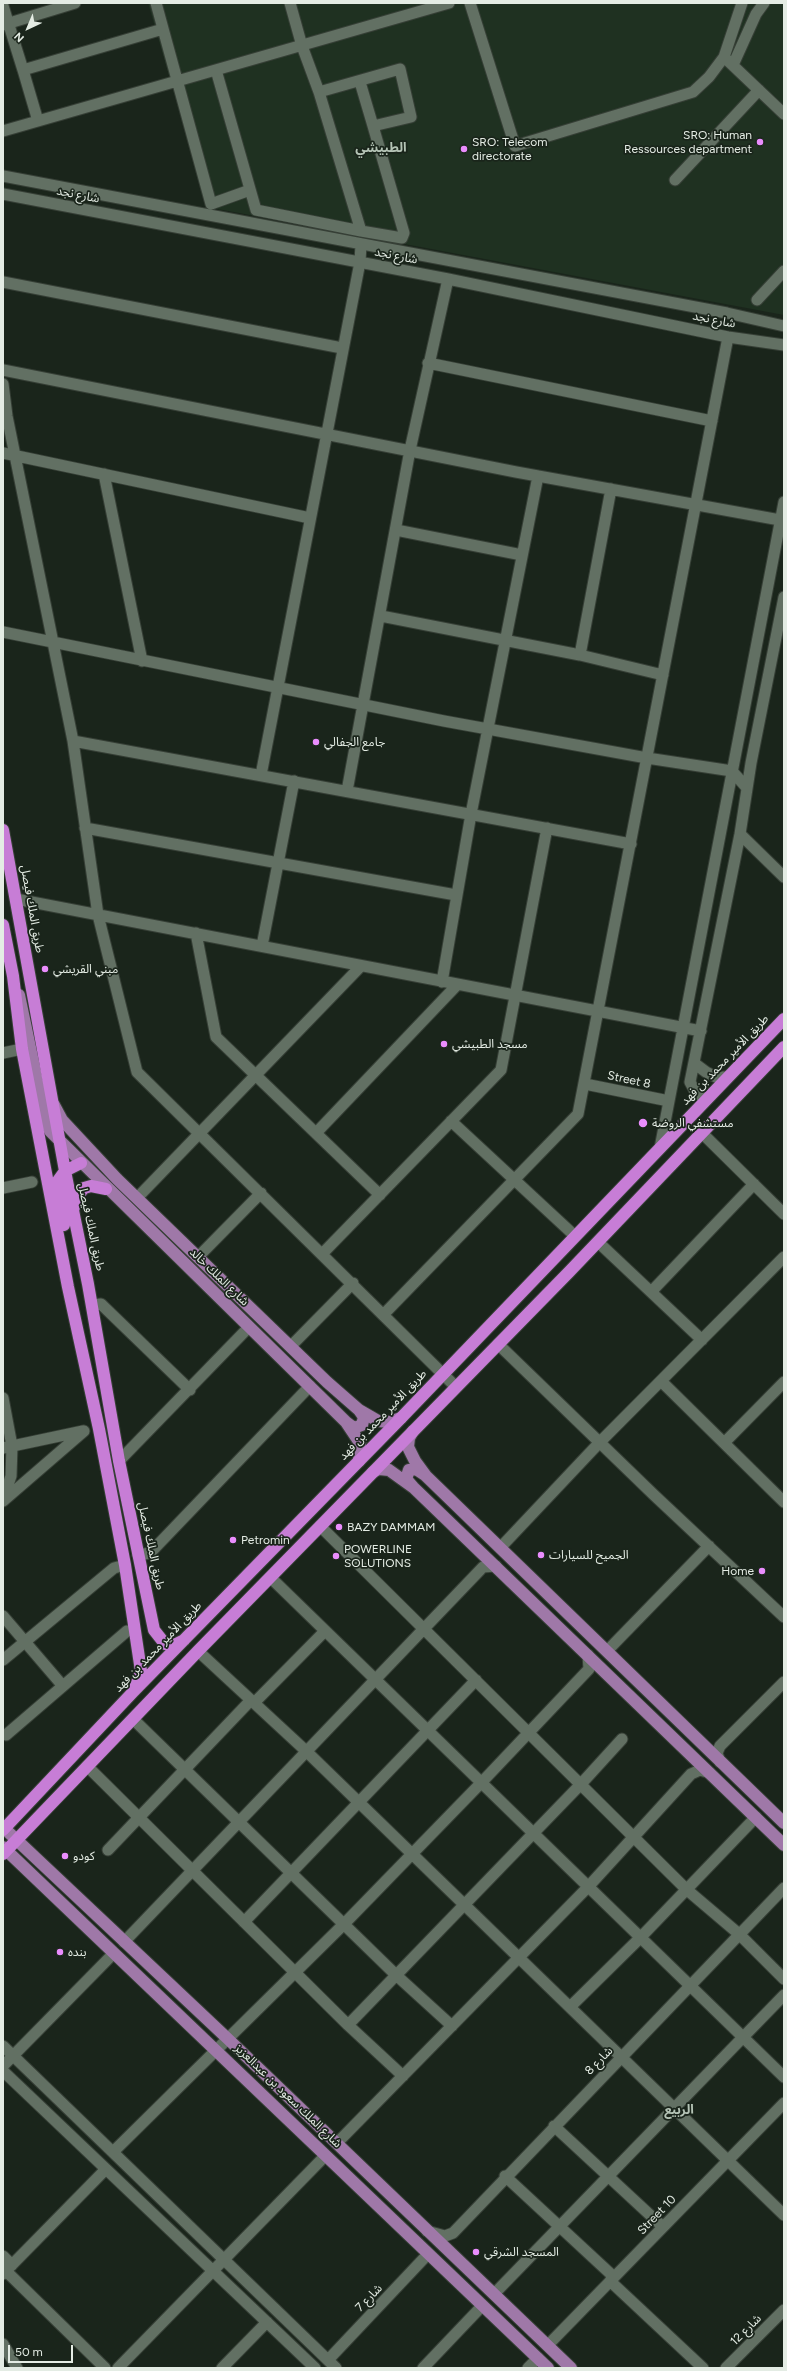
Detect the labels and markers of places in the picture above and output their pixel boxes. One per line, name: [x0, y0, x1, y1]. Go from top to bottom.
place label: SRO: Human Ressources department: [624, 128, 752, 156]
place label: SRO: Telecom directorate: [472, 135, 547, 163]
marker: SRO: Human Ressources department: [755, 137, 765, 147]
marker: SRO: Telecom directorate: [459, 144, 469, 154]
place label: جامع الجفالي: [324, 735, 385, 749]
marker: جامع الجفالي: [311, 737, 321, 747]
place label: مبني القريشي: [53, 962, 118, 976]
marker: مبني القريشي: [40, 964, 50, 974]
place label: مسجد الطبيشي: [452, 1037, 528, 1051]
marker: مسجد الطبيشي: [439, 1039, 449, 1049]
place label: مستشفي الروضة: [652, 1116, 734, 1130]
marker: مستشفي الروضة: [637, 1117, 649, 1129]
place label: BAZY DAMMAM: [347, 1520, 435, 1534]
marker: BAZY DAMMAM: [334, 1522, 344, 1532]
place label: Petromin: [241, 1533, 290, 1547]
marker: Petromin: [228, 1535, 238, 1545]
place label: POWERLINE SOLUTIONS: [344, 1542, 412, 1570]
place label: الجميح للسيارات: [549, 1548, 629, 1562]
marker: الجميح للسيارات: [536, 1550, 546, 1560]
marker: POWERLINE SOLUTIONS: [331, 1551, 341, 1561]
place label: Home: [721, 1564, 754, 1578]
marker: Home: [757, 1566, 767, 1576]
place label: كودو: [73, 1849, 95, 1863]
marker: كودو: [60, 1851, 70, 1861]
place label: بنده: [68, 1945, 87, 1959]
marker: بنده: [55, 1947, 65, 1957]
place label: المسجد الشرقي: [484, 2245, 559, 2259]
marker: المسجد الشرقي: [471, 2247, 481, 2257]

